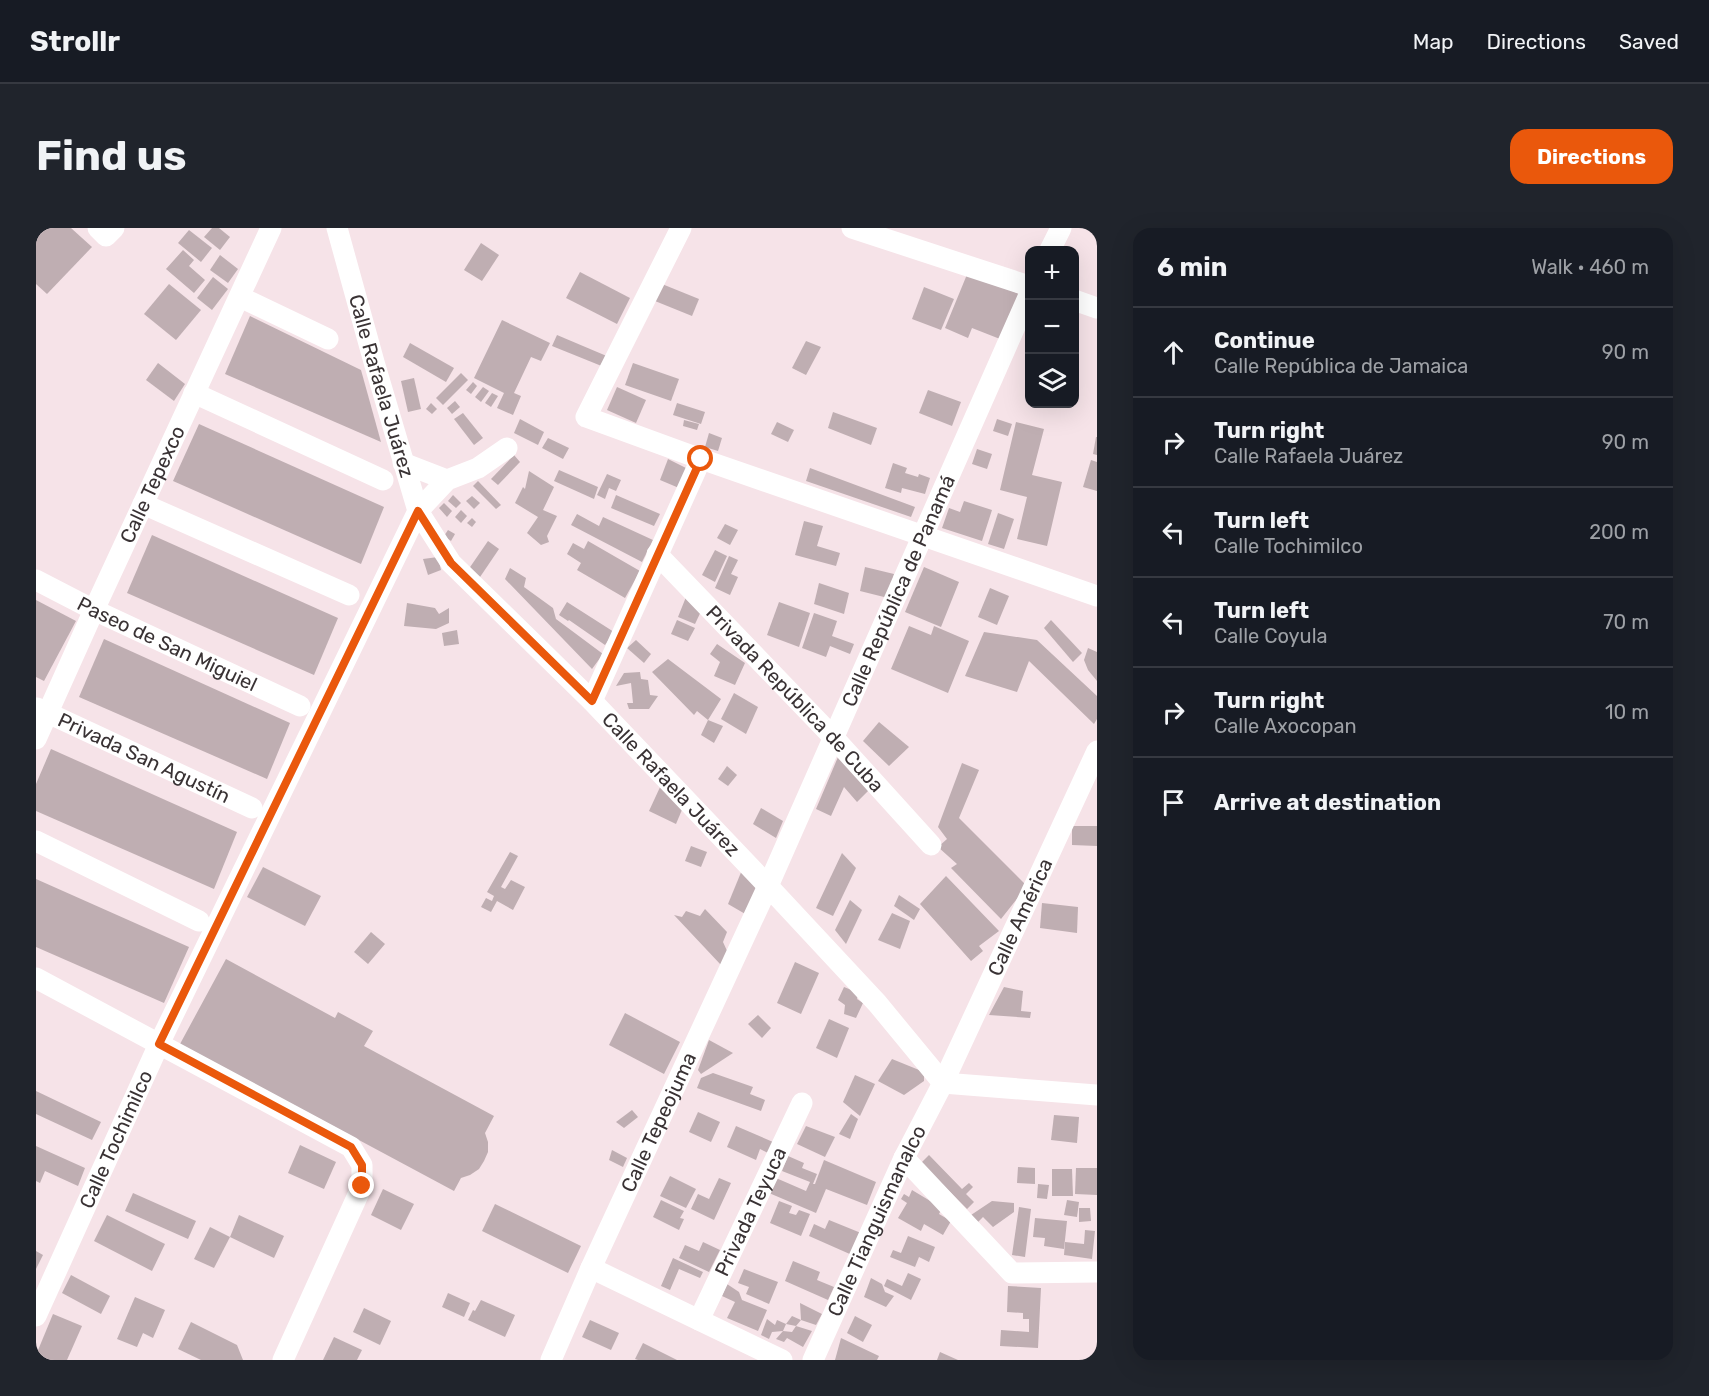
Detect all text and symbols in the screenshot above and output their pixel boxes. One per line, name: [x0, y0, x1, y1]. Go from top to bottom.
text: Strollr: [30, 25, 120, 58]
text: Map: [1413, 29, 1454, 54]
text: Directions: [1487, 29, 1586, 54]
text: Saved: [1619, 29, 1679, 54]
button: Directions: [1510, 129, 1673, 184]
text: Find us: [36, 131, 187, 181]
map controls: [1025, 246, 1079, 408]
button: +: [1025, 246, 1079, 300]
text: 6 min: [1157, 252, 1227, 283]
text: Walk · 460 m: [1531, 255, 1649, 279]
street label: Calle Rafaela Juárez: [344, 292, 419, 480]
button: −: [1025, 300, 1079, 354]
text: Continue: [1214, 327, 1315, 354]
icon: ahead: [1157, 336, 1190, 369]
text: 90 m: [1602, 340, 1649, 364]
button: layers: [1025, 354, 1079, 408]
text: Calle República de Jamaica: [1214, 354, 1468, 378]
text: Turn right: [1214, 417, 1324, 444]
street label: Calle Tepexco: [115, 422, 190, 547]
icon: right: [1157, 426, 1190, 459]
text: 90 m: [1602, 430, 1649, 454]
text: Calle Rafaela Juárez: [1214, 444, 1403, 468]
route start: [687, 445, 713, 471]
street label: Calle República de Panamá: [837, 471, 960, 710]
text: Turn left: [1214, 507, 1309, 534]
icon: left: [1157, 516, 1190, 549]
text: 200 m: [1589, 520, 1649, 544]
text: Calle Tochimilco: [1214, 534, 1363, 558]
street label: Paseo de San Miguiel: [73, 591, 261, 696]
text: Turn left: [1214, 597, 1309, 624]
street label: Privada República de Cuba: [701, 600, 889, 797]
icon: left: [1157, 606, 1190, 639]
text: 70 m: [1603, 610, 1649, 634]
text: Calle Coyula: [1214, 624, 1328, 648]
text: Turn right: [1214, 687, 1324, 714]
icon: right: [1157, 696, 1190, 729]
text: 10 m: [1605, 700, 1649, 724]
street label: Privada San Agustín: [54, 707, 234, 808]
street label: Calle Rafaela Juárez: [597, 707, 745, 861]
text: Calle Axocopan: [1214, 714, 1357, 738]
icon: arrive: [1157, 786, 1190, 819]
text: Arrive at destination: [1214, 789, 1441, 816]
street label: Calle América: [982, 855, 1057, 980]
street label: Calle Tepeojuma: [616, 1049, 701, 1196]
street label: Calle Tochimilco: [74, 1066, 158, 1212]
street label: Calle Tianguismanalco: [822, 1121, 931, 1320]
street label: Privada Teyuca: [710, 1143, 791, 1280]
route end: [348, 1172, 374, 1198]

